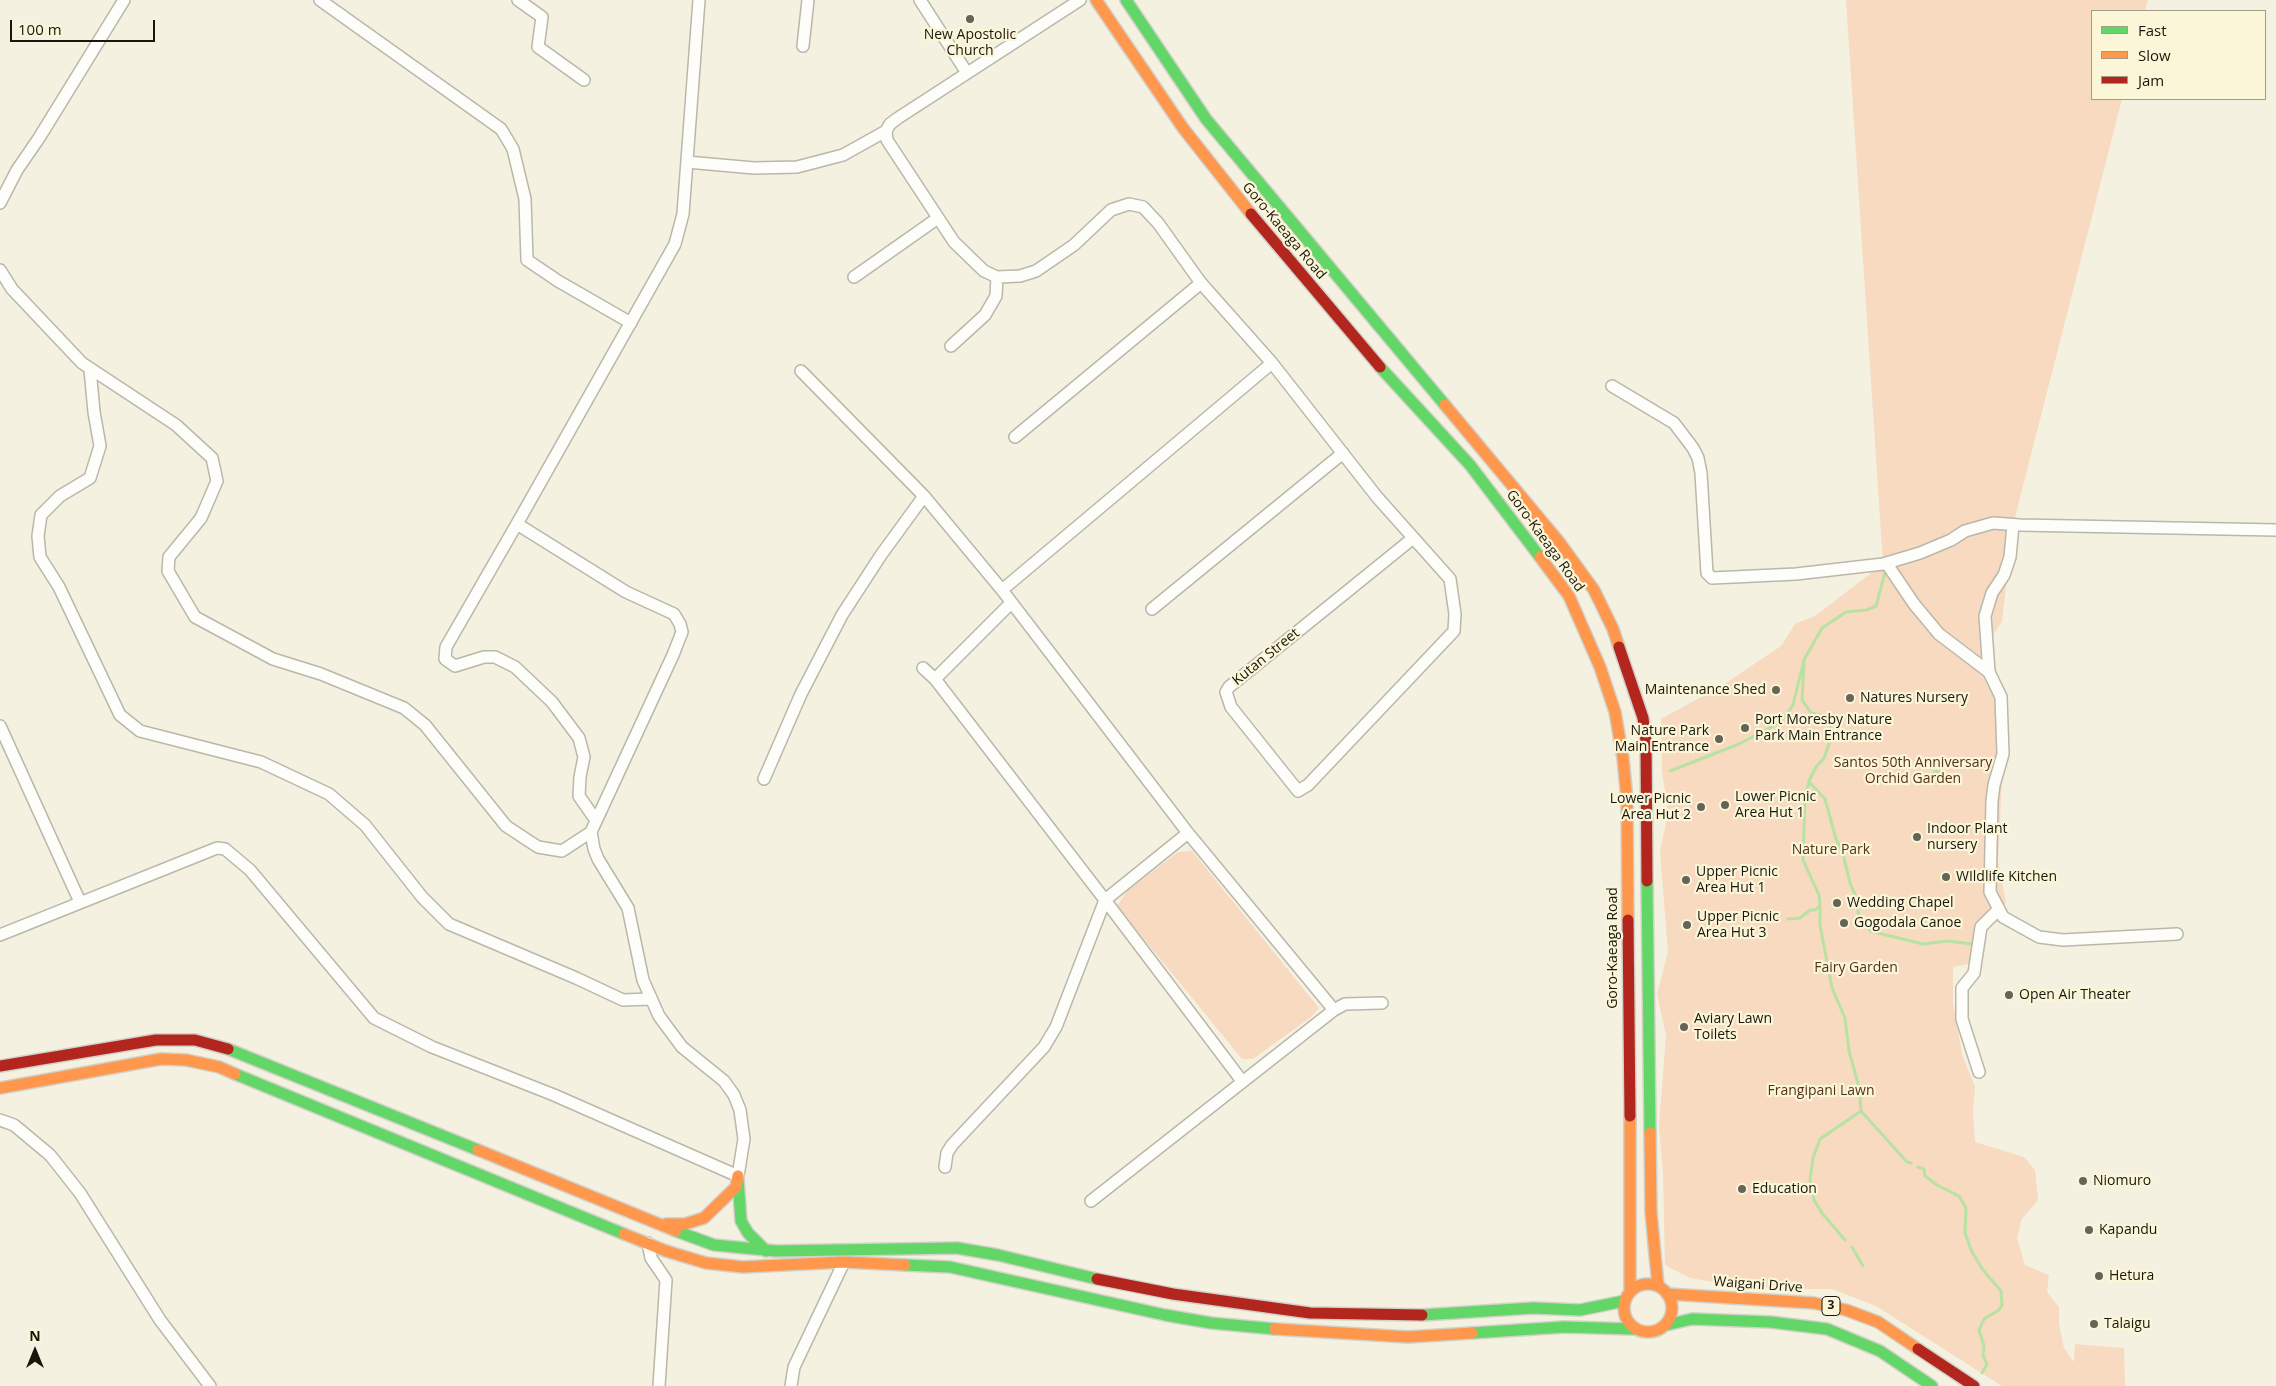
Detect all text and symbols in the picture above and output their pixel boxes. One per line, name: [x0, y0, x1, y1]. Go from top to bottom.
scale bar: [12, 10, 158, 42]
legend: [2091, 10, 2266, 100]
marker: New Apostolic Church: [964, 13, 976, 25]
text: 100 m: [18, 19, 62, 39]
text: Fast: [2138, 20, 2167, 40]
place label: New Apostolic Church: [924, 27, 1016, 59]
text: Slow: [2138, 45, 2171, 65]
text: Jam: [2138, 70, 2164, 90]
street label: Goro-Kaeaga Road: [1238, 179, 1330, 283]
street label: Goro-Kaeaga Road: [1502, 487, 1588, 595]
street label: Kutan Street: [1229, 625, 1303, 689]
place label: Maintenance Shed: [1645, 682, 1766, 698]
marker: Maintenance Shed: [1770, 684, 1782, 696]
place label: Natures Nursery: [1860, 690, 1968, 706]
marker: Natures Nursery: [1844, 692, 1856, 704]
place label: Port Moresby Nature Park Main Entrance: [1755, 712, 1892, 744]
marker: Port Moresby Nature Park Main Entrance: [1739, 722, 1751, 734]
place label: Nature Park Main Entrance: [1615, 723, 1709, 756]
marker: Nature Park Main Entrance: [1713, 733, 1725, 745]
park label: Santos 50th Anniversary Orchid Garden: [1834, 755, 1992, 788]
place label: Lower Picnic Area Hut 1: [1735, 789, 1816, 822]
place label: Lower Picnic Area Hut 2: [1610, 791, 1691, 824]
marker: Lower Picnic Area Hut 1: [1719, 799, 1731, 811]
marker: Lower Picnic Area Hut 2: [1695, 801, 1707, 813]
place label: Indoor Plant nursery: [1927, 821, 2008, 854]
marker: Indoor Plant nursery: [1911, 831, 1923, 843]
park label: Nature Park: [1792, 842, 1870, 858]
place label: Upper Picnic Area Hut 1: [1696, 864, 1778, 896]
place label: WIldlife Kitchen: [1956, 869, 2057, 885]
marker: WIldlife Kitchen: [1940, 871, 1952, 883]
marker: Upper Picnic Area Hut 1: [1680, 874, 1692, 886]
street label: Goro-Kaeaga Road: [1605, 887, 1621, 1009]
place label: Wedding Chapel: [1847, 895, 1953, 911]
marker: Wedding Chapel: [1831, 897, 1843, 909]
place label: Upper Picnic Area Hut 3: [1697, 909, 1779, 942]
place label: Gogodala Canoe: [1854, 915, 1961, 931]
marker: Gogodala Canoe: [1838, 917, 1850, 929]
marker: Upper Picnic Area Hut 3: [1681, 919, 1693, 931]
park label: Fairy Garden: [1814, 960, 1898, 976]
place label: Open Air Theater: [2019, 987, 2131, 1003]
marker: Open Air Theater: [2003, 989, 2015, 1001]
place label: Aviary Lawn Toilets: [1694, 1011, 1772, 1044]
marker: Aviary Lawn Toilets: [1678, 1021, 1690, 1033]
park label: Frangipani Lawn: [1767, 1083, 1875, 1099]
place label: Niomuro: [2093, 1173, 2151, 1189]
marker: Niomuro: [2077, 1175, 2089, 1187]
place label: Education: [1752, 1181, 1817, 1197]
marker: Education: [1736, 1183, 1748, 1195]
place label: Kapandu: [2099, 1222, 2157, 1238]
marker: Kapandu: [2083, 1224, 2095, 1236]
place label: Hetura: [2109, 1268, 2154, 1284]
marker: Hetura: [2093, 1270, 2105, 1282]
street label: Waigani Drive: [1713, 1273, 1803, 1297]
road number: 3: [1822, 1296, 1840, 1315]
place label: Talaigu: [2104, 1316, 2151, 1332]
marker: Talaigu: [2088, 1318, 2100, 1330]
north arrow: [10, 1326, 60, 1376]
text: N: [29, 1326, 41, 1345]

